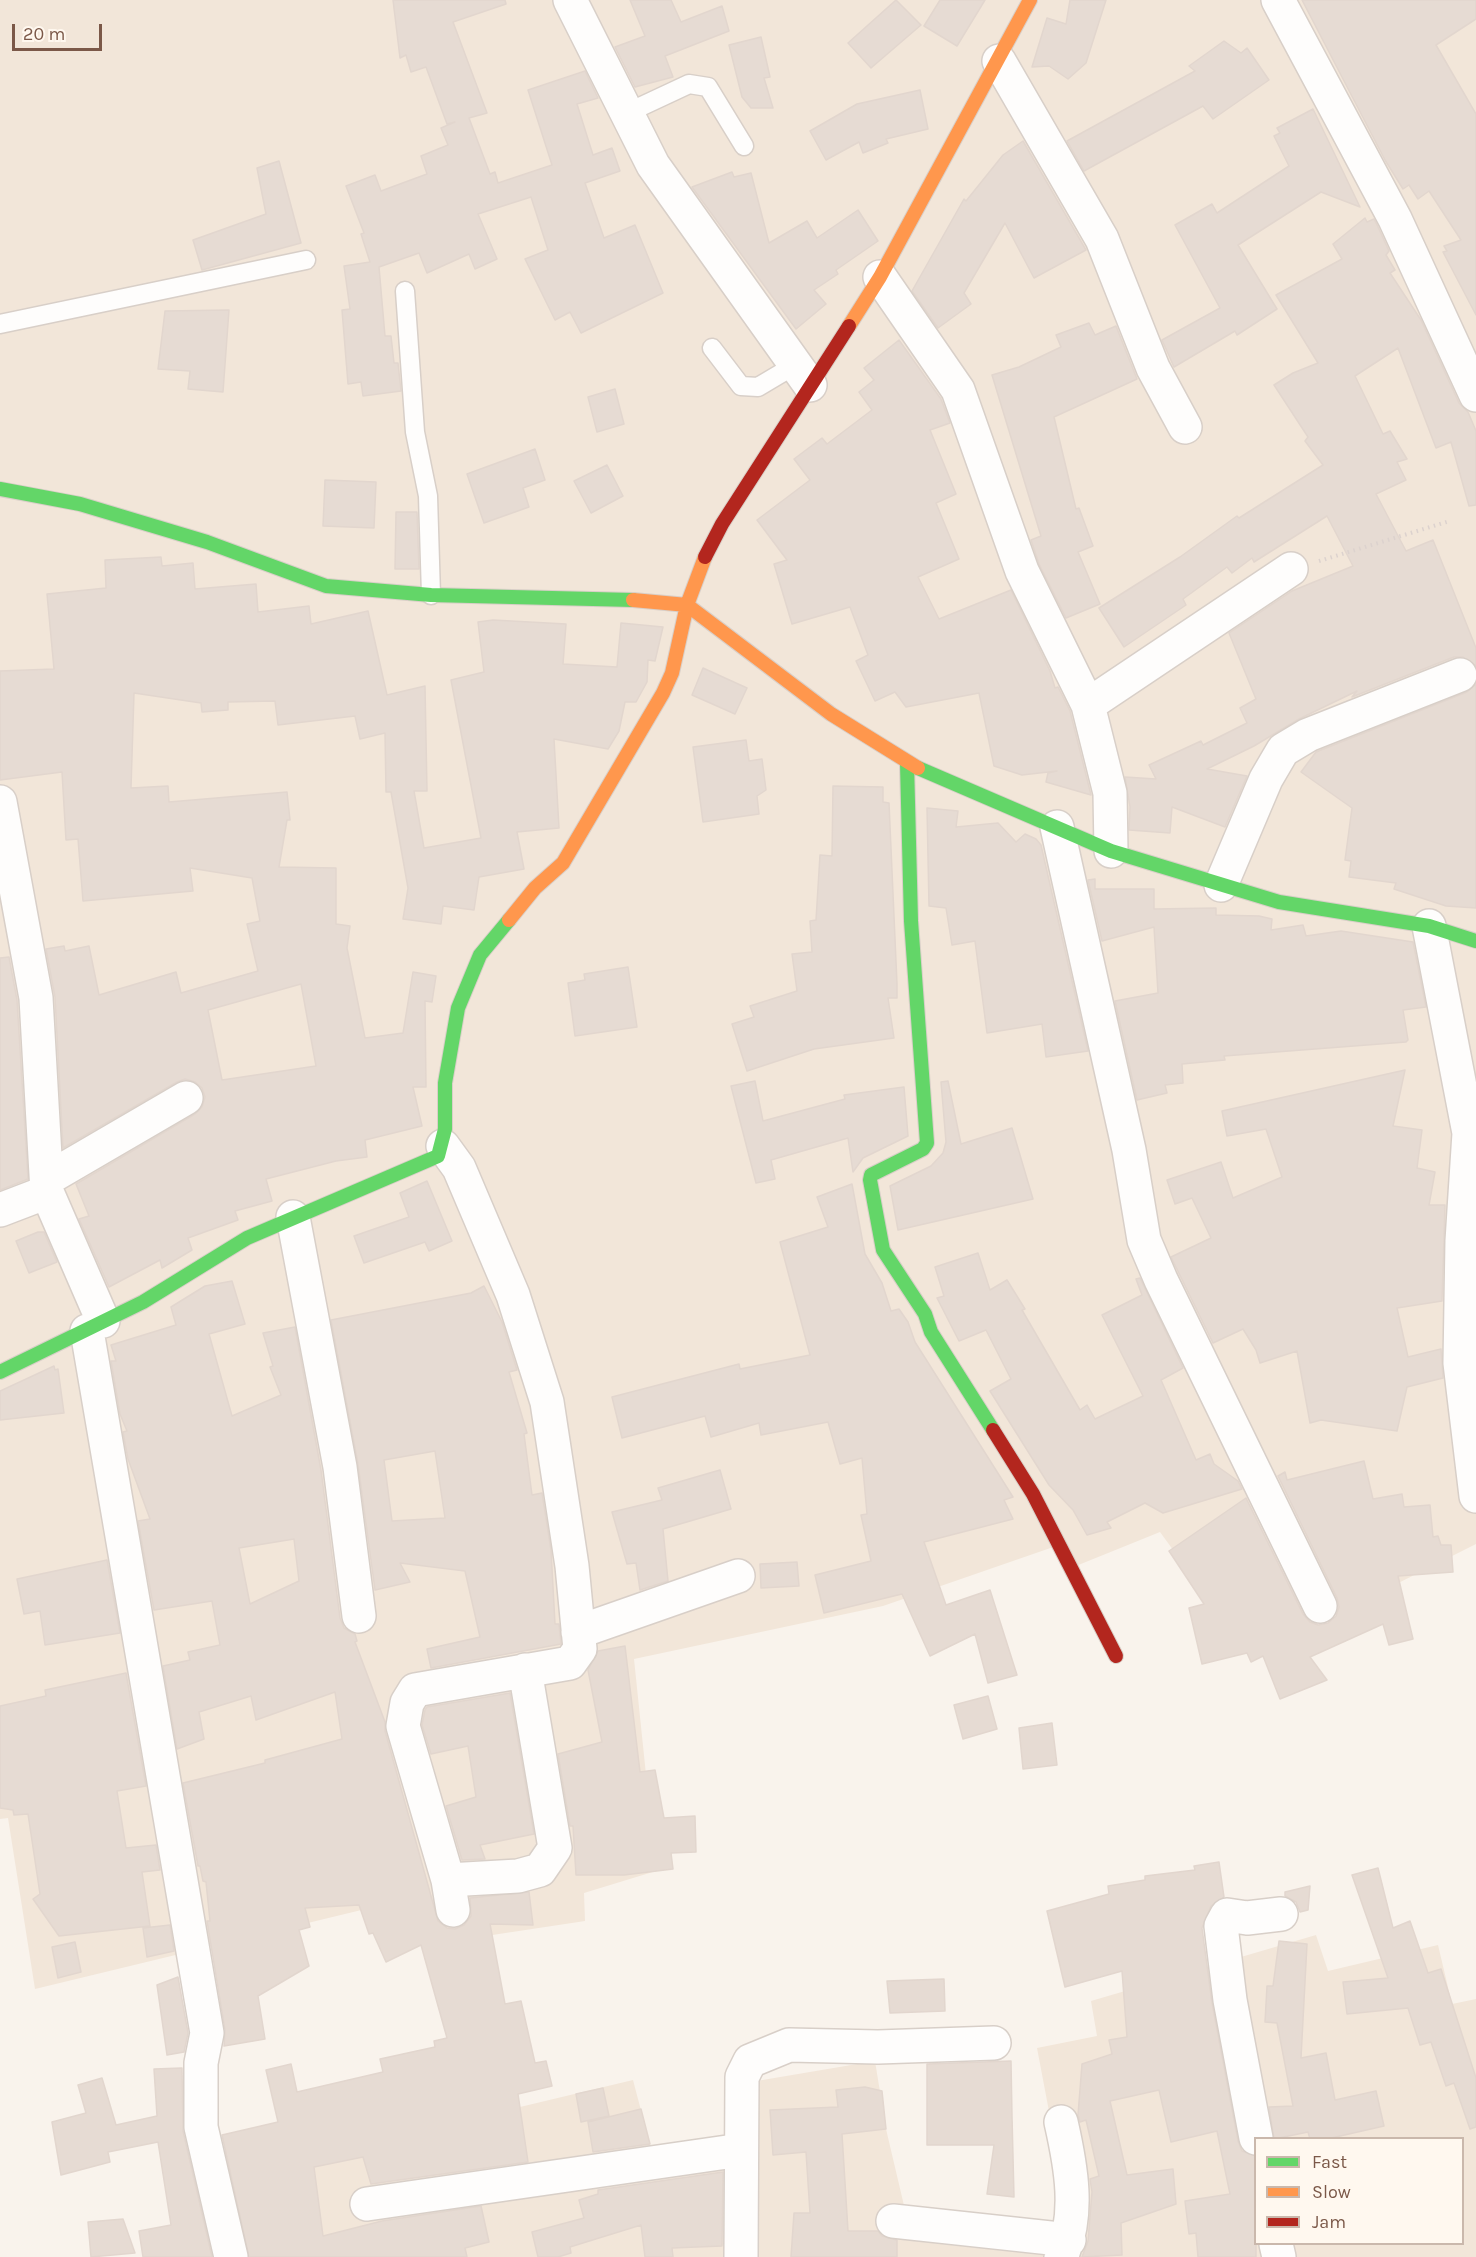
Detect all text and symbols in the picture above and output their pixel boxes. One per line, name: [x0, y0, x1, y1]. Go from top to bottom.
scale bar: [15, 12, 105, 50]
text: 20 m: [23, 23, 65, 45]
legend: [1254, 2137, 1464, 2245]
text: Fast: [1312, 2151, 1347, 2173]
text: Slow: [1312, 2181, 1351, 2203]
text: Jam: [1312, 2211, 1346, 2233]

